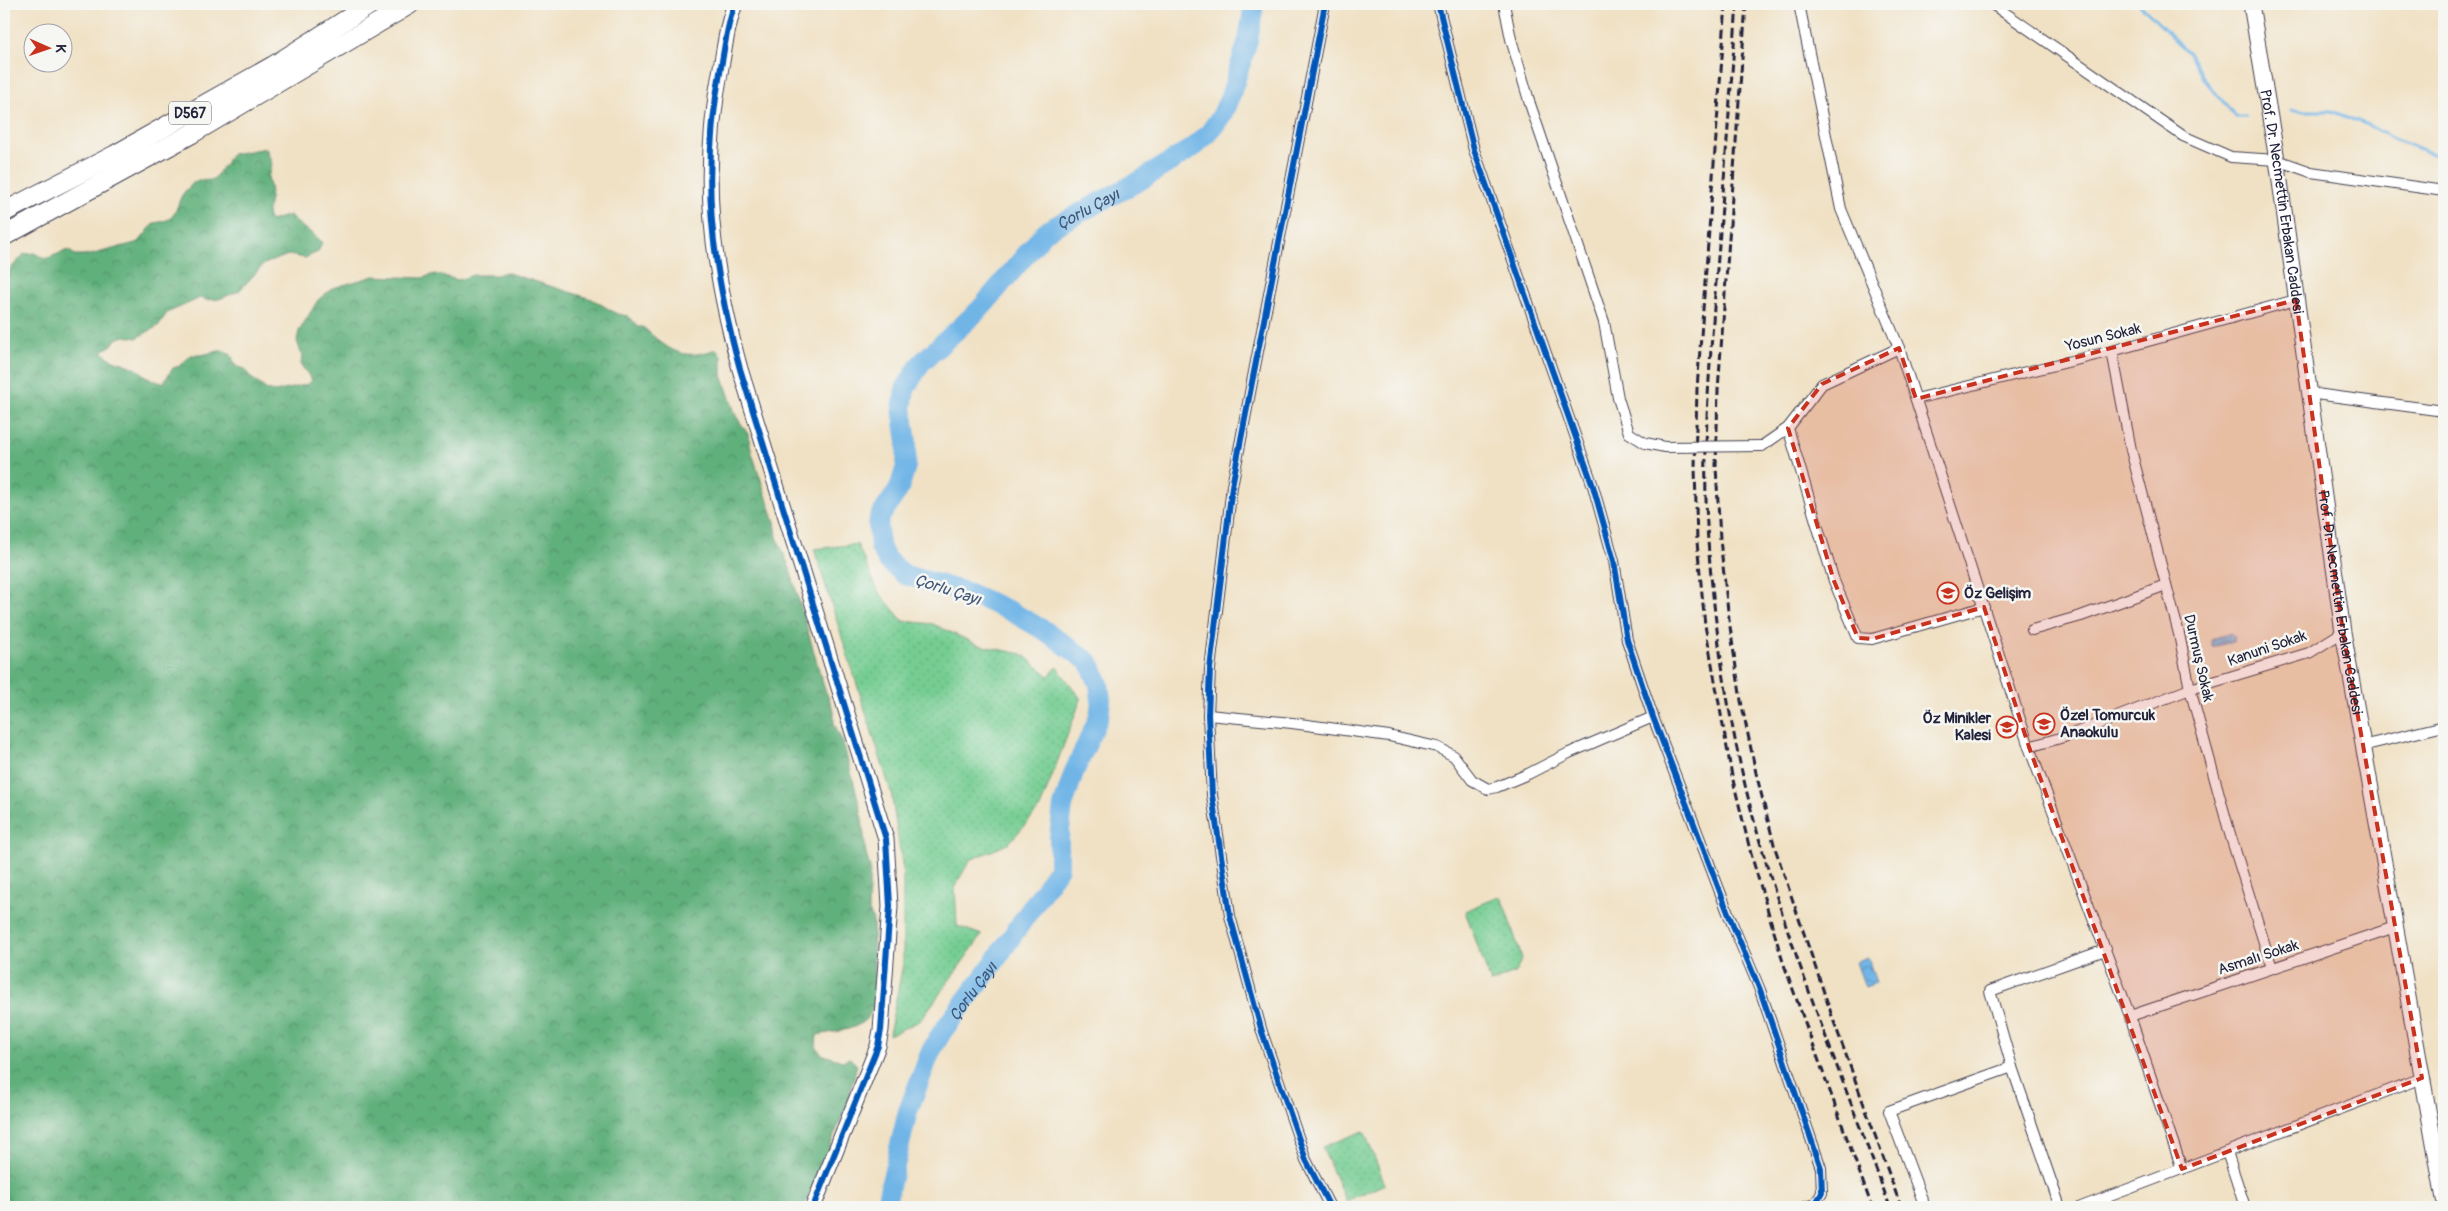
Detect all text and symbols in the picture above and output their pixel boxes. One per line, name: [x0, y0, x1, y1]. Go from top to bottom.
north arrow: [22, 22, 72, 72]
text: K: [52, 44, 69, 54]
street label: Prof. Dr. Necmettin Erbakan Caddesi: [2255, 88, 2307, 315]
road number: D567: [169, 102, 211, 125]
water label: Çorlu Çayı: [1053, 184, 1125, 234]
street label: Yosun Sokak: [2062, 319, 2144, 356]
street label: Prof. Dr. Necmettin Erbakan Caddesi: [2313, 489, 2367, 716]
water label: Çorlu Çayı: [912, 570, 985, 611]
school or university icon: Öz Gelişim: [1936, 581, 1960, 605]
place label: Öz Gelişim: [1964, 584, 2031, 603]
street label: Durmuş Sokak: [2179, 613, 2218, 704]
street label: Kanuni Sokak: [2225, 626, 2310, 671]
place label: Özel Tomurcuk Anaokulu: [2060, 706, 2156, 742]
place label: Öz Minikler Kalesi: [1923, 709, 1992, 745]
school or university icon: Özel Tomurcuk Anaokulu: [2032, 712, 2056, 736]
school or university icon: Öz Minikler Kalesi: [1995, 715, 2019, 739]
street label: Asmalı Sokak: [2215, 935, 2302, 979]
water label: Çorlu Çayı: [945, 957, 1003, 1025]

